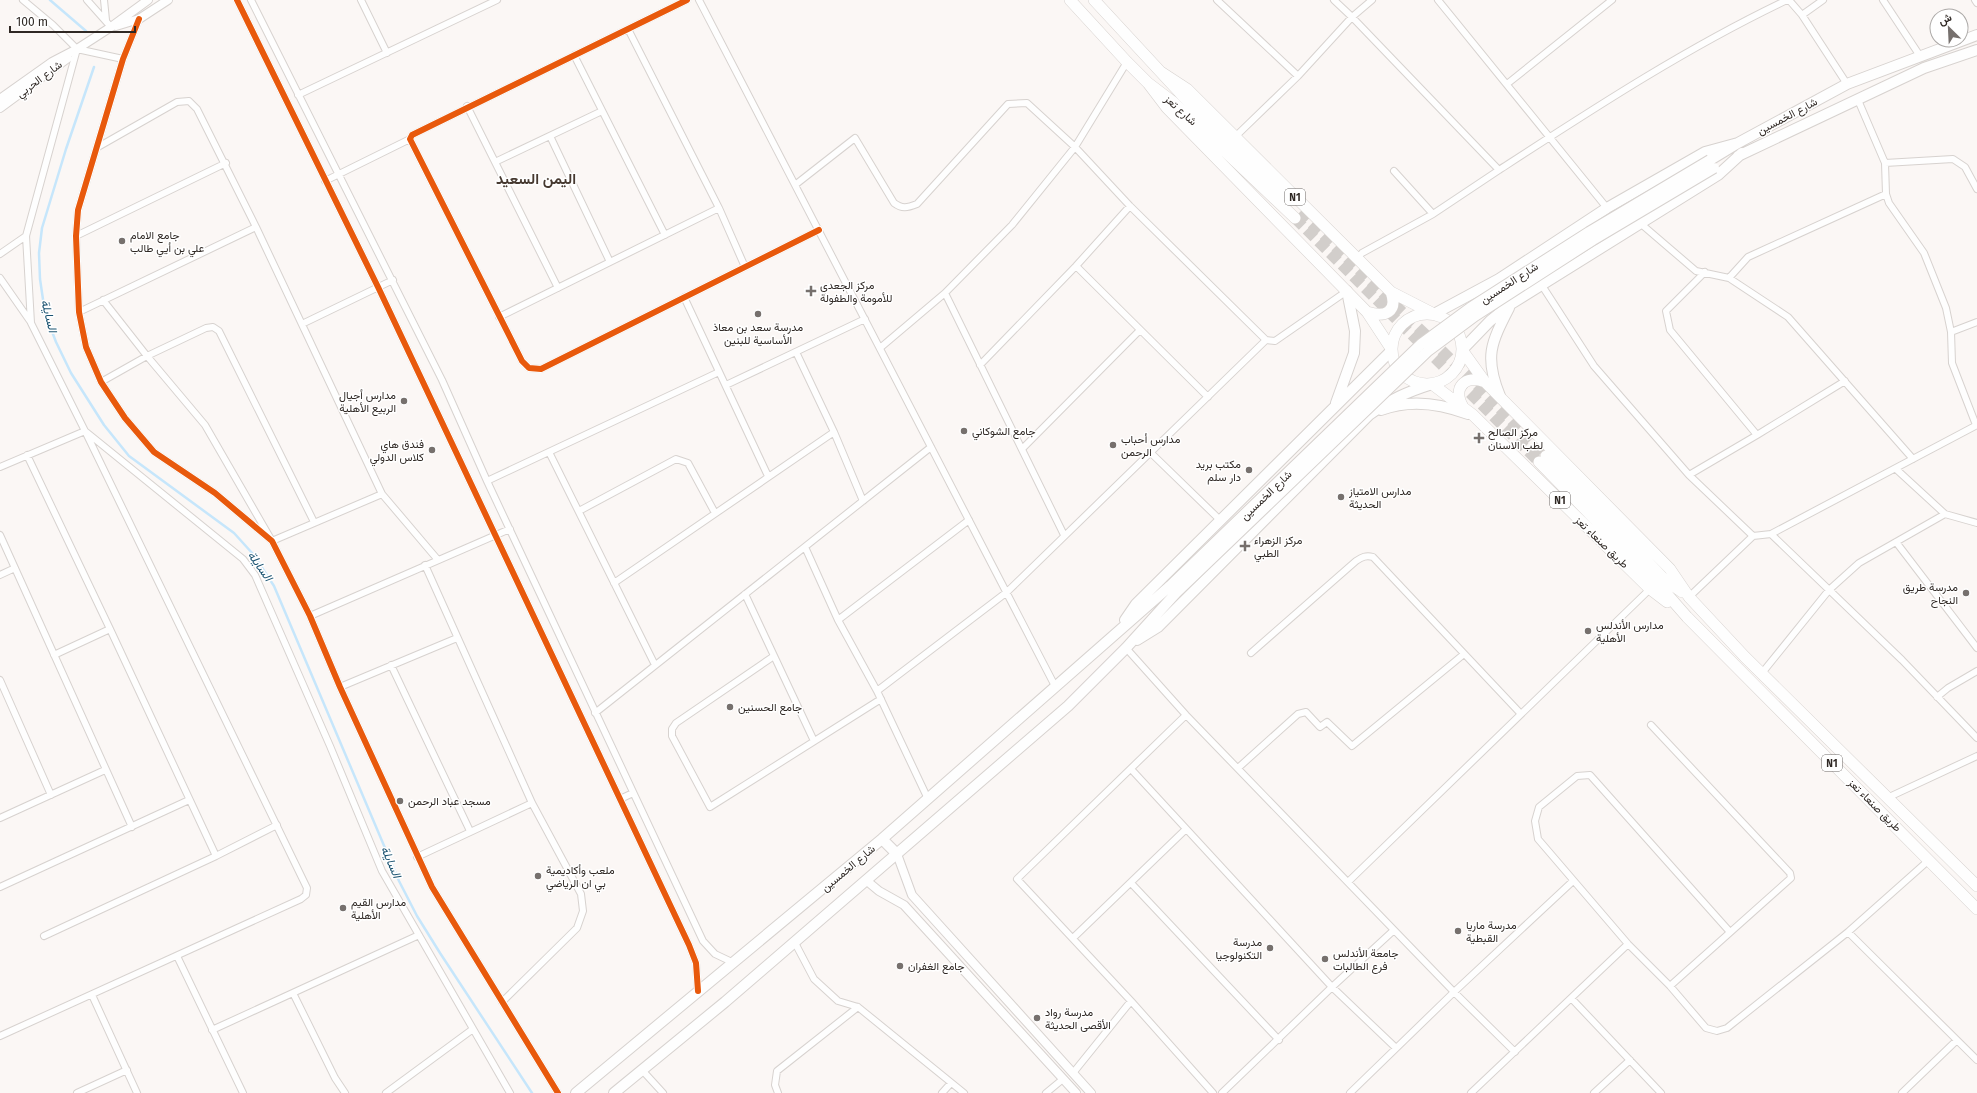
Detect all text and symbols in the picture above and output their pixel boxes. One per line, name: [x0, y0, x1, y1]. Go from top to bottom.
scale bar: [10, 8, 135, 34]
north arrow: [1929, 8, 1969, 48]
text: ش: [1936, 11, 1954, 28]
text: 100 m: [16, 15, 48, 29]
street label: شارع الحربي: [14, 58, 67, 103]
street label: شارع تعز: [1160, 92, 1200, 129]
street label: شارع الخمسين: [1755, 95, 1820, 139]
district label: اليمن السعيد: [496, 170, 576, 188]
road number: N1: [1285, 189, 1305, 205]
place label: جامع الامام علي بن أيي طالب: [130, 229, 205, 258]
marker: جامع الامام علي بن أيي طالب: [117, 236, 127, 246]
street label: شارع الخمسين: [1478, 260, 1541, 308]
place label: مركز الجعدي للأمومة والطفولة: [820, 279, 892, 305]
marker: مركز الجعدي للأمومة والطفولة: [805, 285, 817, 297]
water label: السايلة: [38, 298, 60, 335]
marker: مدرسة سعد بن معاذ الأساسية للبنين: [753, 309, 763, 319]
place label: مدرسة سعد بن معاذ الأساسية للبنين: [713, 321, 803, 347]
place label: مدارس أجيال الربيع الأهلية: [339, 389, 396, 416]
marker: مدارس أجيال الربيع الأهلية: [399, 396, 409, 406]
place label: جامع الشوكاني: [972, 425, 1036, 441]
marker: جامع الشوكاني: [959, 426, 969, 436]
place label: مركز الصالح لطب الاسنان: [1488, 426, 1543, 452]
marker: مركز الصالح لطب الاسنان: [1473, 432, 1485, 444]
place label: مدارس أحباب الرحمن: [1121, 433, 1180, 459]
place label: فندق هاي كلاس الدولي: [370, 438, 424, 467]
marker: مدارس أحباب الرحمن: [1108, 440, 1118, 450]
marker: فندق هاي كلاس الدولي: [427, 445, 437, 455]
place label: مكتب بريد دار سلم: [1196, 458, 1241, 485]
marker: مكتب بريد دار سلم: [1244, 465, 1254, 475]
street label: شارع الخمسين: [1238, 467, 1296, 524]
place label: مدارس الامتياز الحديثة: [1348, 485, 1411, 511]
marker: مدارس الامتياز الحديثة: [1336, 492, 1346, 502]
road number: N1: [1550, 492, 1570, 508]
street label: طريق صنعاء تعز: [1571, 513, 1631, 571]
place label: مركز الزهراء الطبي: [1254, 534, 1303, 563]
marker: مركز الزهراء الطبي: [1239, 540, 1251, 552]
water label: السايلة: [245, 548, 276, 585]
place label: مدرسة طريق النجاح: [1903, 581, 1958, 608]
marker: مدرسة طريق النجاح: [1961, 588, 1971, 598]
place label: مدارس الأندلس الأهلية: [1596, 619, 1664, 645]
marker: مدارس الأندلس الأهلية: [1583, 626, 1593, 636]
place label: جامع الحسنين: [738, 701, 802, 715]
marker: جامع الحسنين: [725, 702, 735, 712]
road number: N1: [1822, 755, 1842, 771]
street label: طريق صنعاء تعز: [1845, 775, 1904, 835]
place label: مسجد عباد الرحمن: [408, 795, 491, 808]
marker: مسجد عباد الرحمن: [395, 796, 405, 806]
street label: شارع الخمسين: [819, 842, 879, 895]
water label: السايلة: [378, 844, 404, 881]
place label: ملعب وأكاديمية بي ان الرياضي: [546, 864, 615, 893]
marker: ملعب وأكاديمية بي ان الرياضي: [533, 871, 543, 881]
place label: مدارس القيم الأهلية: [351, 896, 406, 922]
marker: مدارس القيم الأهلية: [338, 903, 348, 913]
place label: مدرسة ماريا القبطية: [1466, 919, 1517, 945]
marker: مدرسة ماريا القبطية: [1453, 926, 1463, 936]
place label: مدرسة التكنولوجيا: [1216, 936, 1262, 962]
marker: مدرسة التكنولوجيا: [1265, 943, 1275, 953]
place label: جامعة الأندلس فرع الطالبات: [1333, 947, 1399, 974]
marker: جامعة الأندلس فرع الطالبات: [1320, 954, 1330, 964]
place label: جامع الغفران: [908, 960, 965, 974]
marker: جامع الغفران: [895, 961, 905, 971]
place label: مدرسة رواد الأقصى الحديثة: [1045, 1006, 1111, 1032]
marker: مدرسة رواد الأقصى الحديثة: [1032, 1013, 1042, 1023]

